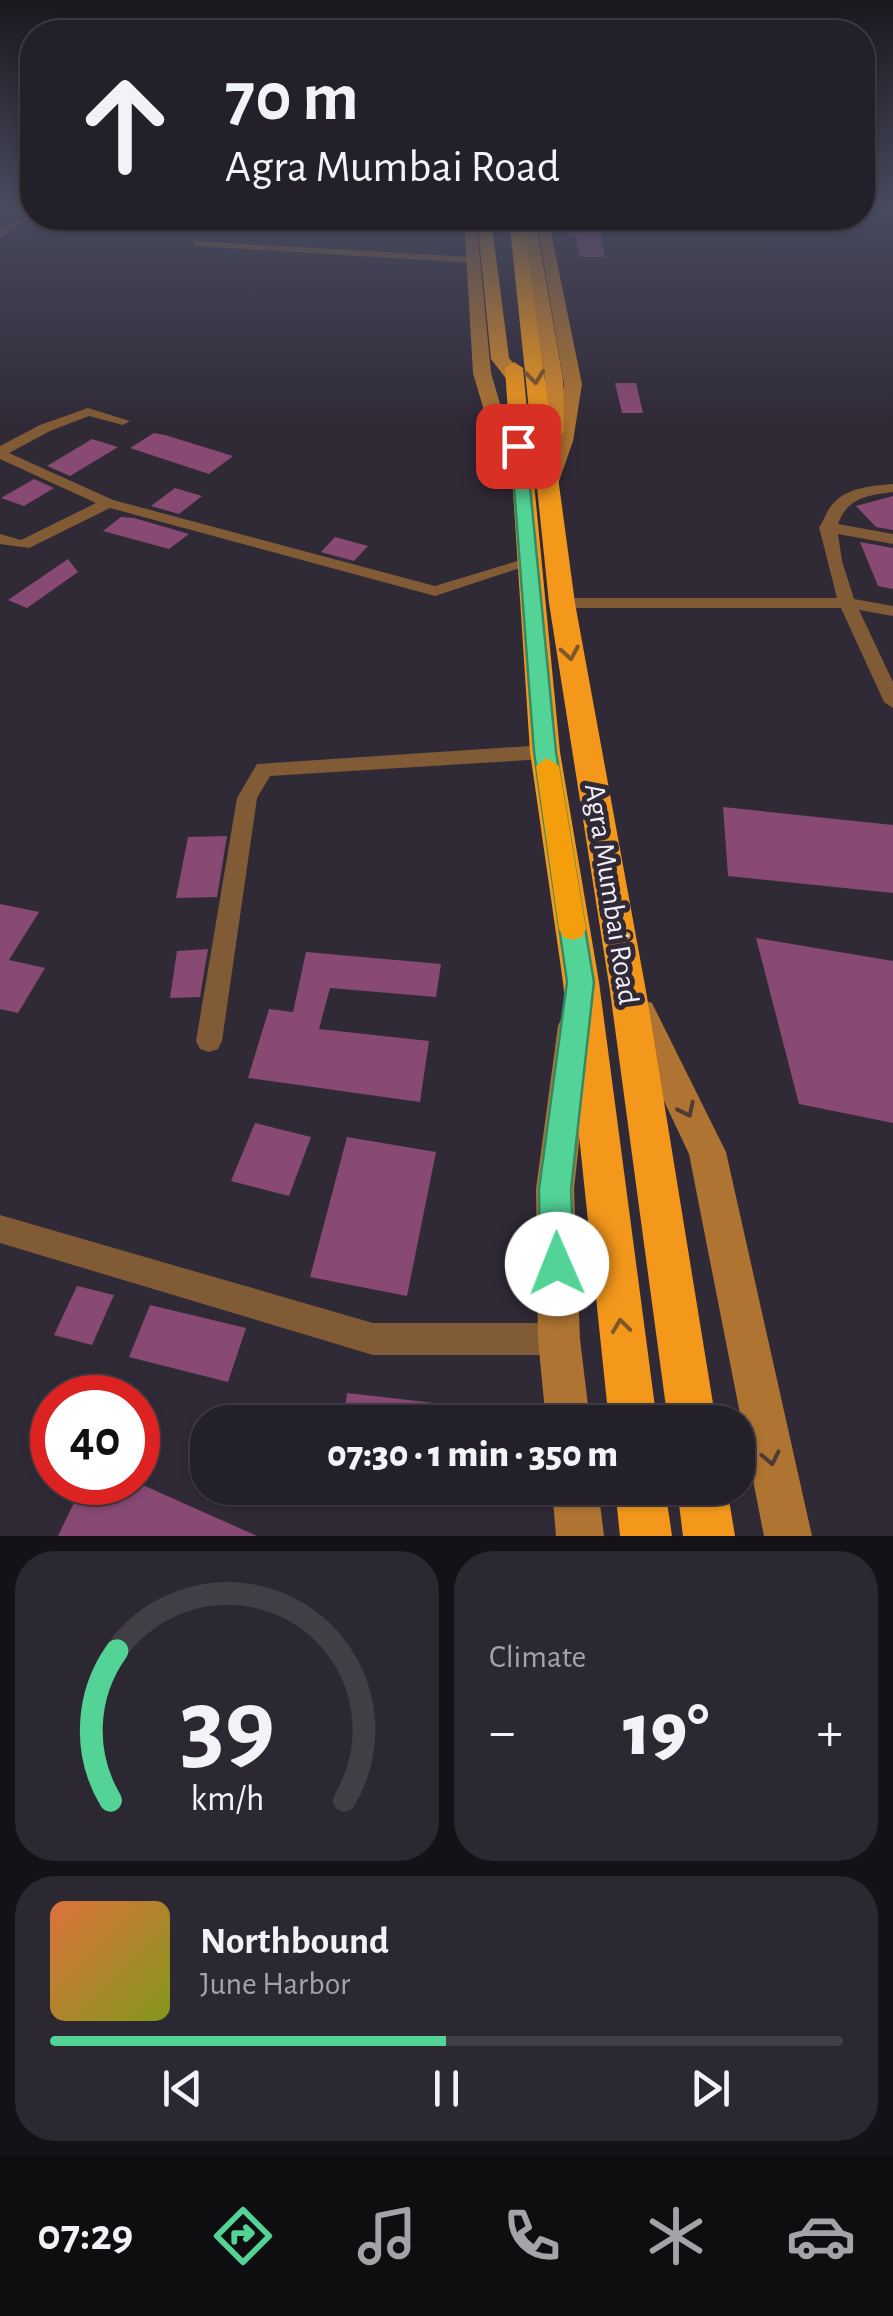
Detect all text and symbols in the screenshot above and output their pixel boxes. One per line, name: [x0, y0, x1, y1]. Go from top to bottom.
icon: ahead: [60, 60, 190, 190]
text: 70 m: [225, 63, 359, 133]
text: Agra Mumbai Road: [225, 145, 560, 190]
one-way arrow: [524, 369, 545, 385]
pin: [476, 404, 561, 489]
icon: arrive: [491, 419, 546, 474]
one-way arrow: [559, 645, 580, 661]
street label: Agra Mumbai Road: [579, 781, 643, 1007]
one-way arrow: [674, 1099, 694, 1117]
position arrow: [505, 1212, 609, 1316]
one-way arrow: [611, 1317, 632, 1333]
speed limit sign: 40: [30, 1375, 160, 1505]
text: 07:30 · 1 min · 350 m: [327, 1436, 618, 1474]
one-way arrow: [760, 1449, 781, 1466]
text: Climate: [489, 1641, 586, 1673]
text: 39: [179, 1675, 275, 1779]
text: 19°: [623, 1694, 709, 1769]
text: −: [489, 1705, 515, 1760]
text: +: [817, 1705, 843, 1760]
text: km/h: [190, 1781, 264, 1817]
text: Northbound: [200, 1923, 389, 1961]
text: June Harbor: [200, 1968, 350, 2000]
icon: previous: [155, 2061, 210, 2116]
icon: pause: [419, 2061, 474, 2116]
icon: next: [683, 2061, 738, 2116]
icon: directions: [208, 2201, 278, 2271]
icon: music: [352, 2201, 422, 2271]
icon: phone: [497, 2201, 567, 2271]
icon: climate: [641, 2201, 711, 2271]
icon: car: [786, 2201, 856, 2271]
text: 07:29: [37, 2213, 133, 2258]

